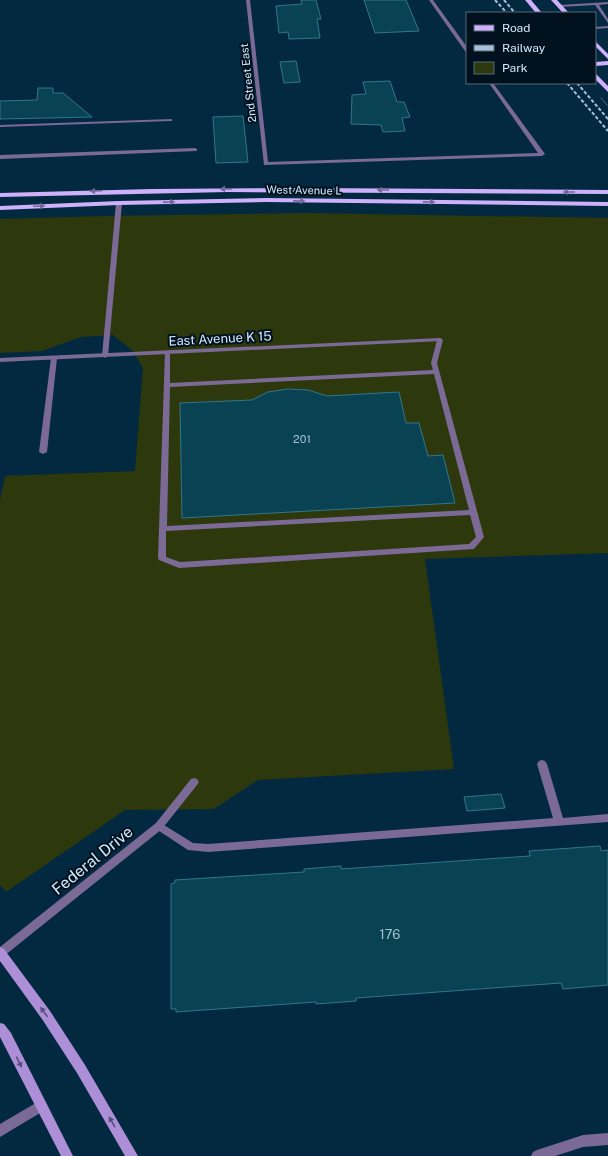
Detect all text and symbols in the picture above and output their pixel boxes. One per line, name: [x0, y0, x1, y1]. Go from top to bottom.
legend: [466, 12, 596, 84]
text: Road: [502, 21, 530, 35]
text: Railway: [502, 41, 546, 55]
street label: 2nd Street East: [238, 43, 258, 123]
text: Park: [502, 61, 528, 75]
street label: West Avenue L: [266, 183, 342, 197]
one-way arrow: [219, 186, 232, 192]
one-way arrow: [376, 187, 389, 193]
one-way arrow: [90, 188, 102, 195]
one-way arrow: [562, 189, 575, 195]
one-way arrow: [293, 197, 305, 204]
one-way arrow: [163, 199, 176, 205]
one-way arrow: [423, 199, 436, 205]
one-way arrow: [33, 203, 45, 210]
street label: East Avenue K 15: [168, 328, 272, 349]
house number: 201: [293, 433, 311, 445]
street label: Federal Drive: [48, 822, 137, 899]
house number: 176: [380, 927, 400, 942]
one-way arrow: [40, 1006, 48, 1017]
one-way arrow: [16, 1056, 22, 1068]
one-way arrow: [109, 1116, 116, 1128]

